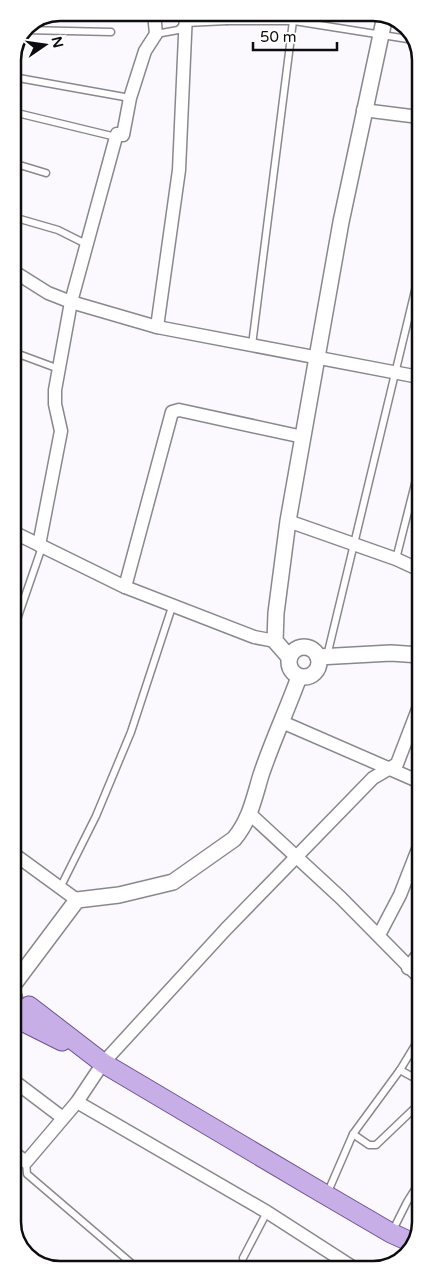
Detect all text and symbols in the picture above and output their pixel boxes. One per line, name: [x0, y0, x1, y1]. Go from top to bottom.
north arrow: [20, 20, 70, 70]
scale bar: [253, 20, 337, 52]
text: 50 m: [260, 28, 297, 46]
text: N: [48, 35, 67, 50]

